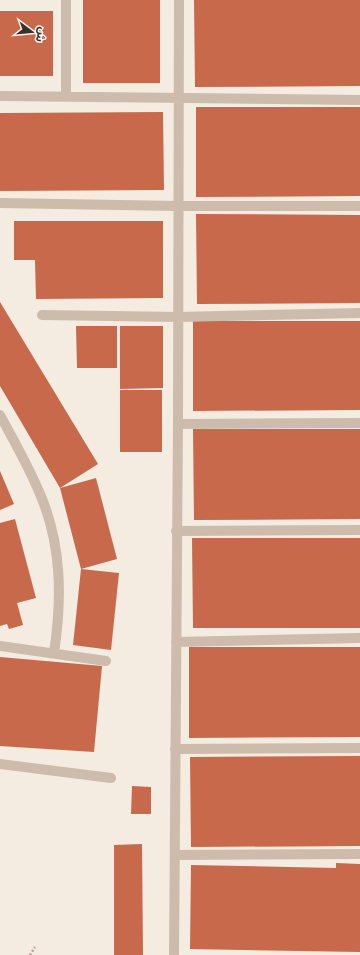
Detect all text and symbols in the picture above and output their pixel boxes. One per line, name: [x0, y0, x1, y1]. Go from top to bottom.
north arrow: [12, 12, 52, 52]
text: ش: [33, 26, 50, 44]

